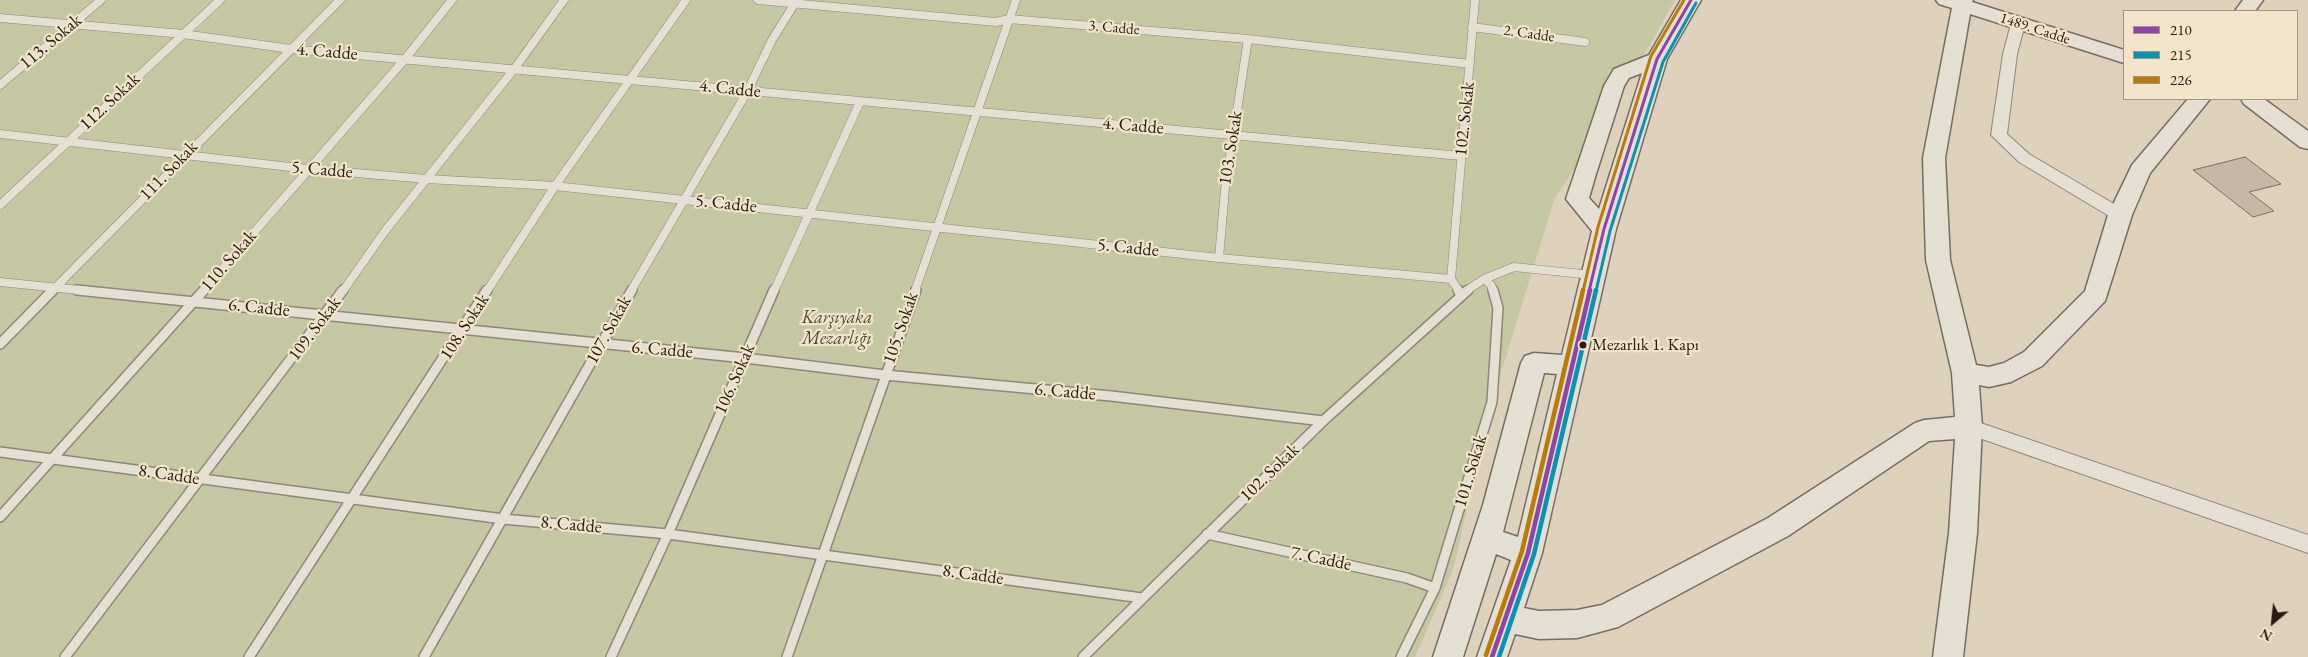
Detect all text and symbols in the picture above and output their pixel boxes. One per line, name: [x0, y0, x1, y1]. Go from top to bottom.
street label: 1489. Cadde: [1998, 9, 2072, 49]
street label: 113. Sokak: [15, 10, 87, 74]
legend: [2123, 10, 2298, 100]
street label: 3. Cadde: [1088, 17, 1140, 39]
text: 210: [2170, 20, 2192, 39]
street label: 2. Cadde: [1502, 22, 1556, 46]
street label: 4. Cadde: [295, 39, 359, 65]
text: 215: [2170, 45, 2192, 64]
street label: 112. Sokak: [75, 69, 145, 135]
text: 226: [2170, 70, 2192, 89]
street label: 4. Cadde: [698, 75, 762, 103]
street label: 102. Sokak: [1450, 81, 1480, 157]
street label: 103. Sokak: [1214, 109, 1248, 187]
street label: 4. Cadde: [1101, 113, 1165, 139]
street label: 111. Sokak: [135, 137, 203, 205]
street label: 5. Cadde: [290, 157, 354, 183]
street label: 5. Cadde: [694, 190, 758, 218]
street label: 110. Sokak: [196, 226, 262, 296]
street label: 5. Cadde: [1096, 234, 1160, 262]
street label: 105. Sokak: [879, 289, 923, 367]
street label: 108. Sokak: [436, 290, 494, 364]
street label: 107. Sokak: [581, 292, 637, 368]
street label: 109. Sokak: [284, 293, 346, 365]
street label: 6. Cadde: [227, 294, 291, 322]
park label: Karşıyaka Mezarlığı: [802, 307, 872, 350]
place label: Mezarlık 1. Kapı: [1592, 335, 1699, 355]
street label: 6. Cadde: [630, 337, 694, 363]
street label: 106. Sokak: [710, 340, 760, 418]
marker: Mezarlık 1. Kapı: [1578, 340, 1588, 350]
street label: 6. Cadde: [1033, 379, 1097, 405]
street label: 101. Sokak: [1450, 432, 1492, 510]
street label: 102. Sokak: [1236, 439, 1304, 507]
street label: 8. Cadde: [137, 460, 201, 490]
street label: 8. Cadde: [539, 512, 603, 538]
street label: 7. Cadde: [1289, 542, 1353, 576]
street label: 8. Cadde: [941, 560, 1005, 590]
north arrow: [2248, 597, 2298, 647]
text: N: [2257, 625, 2275, 646]

